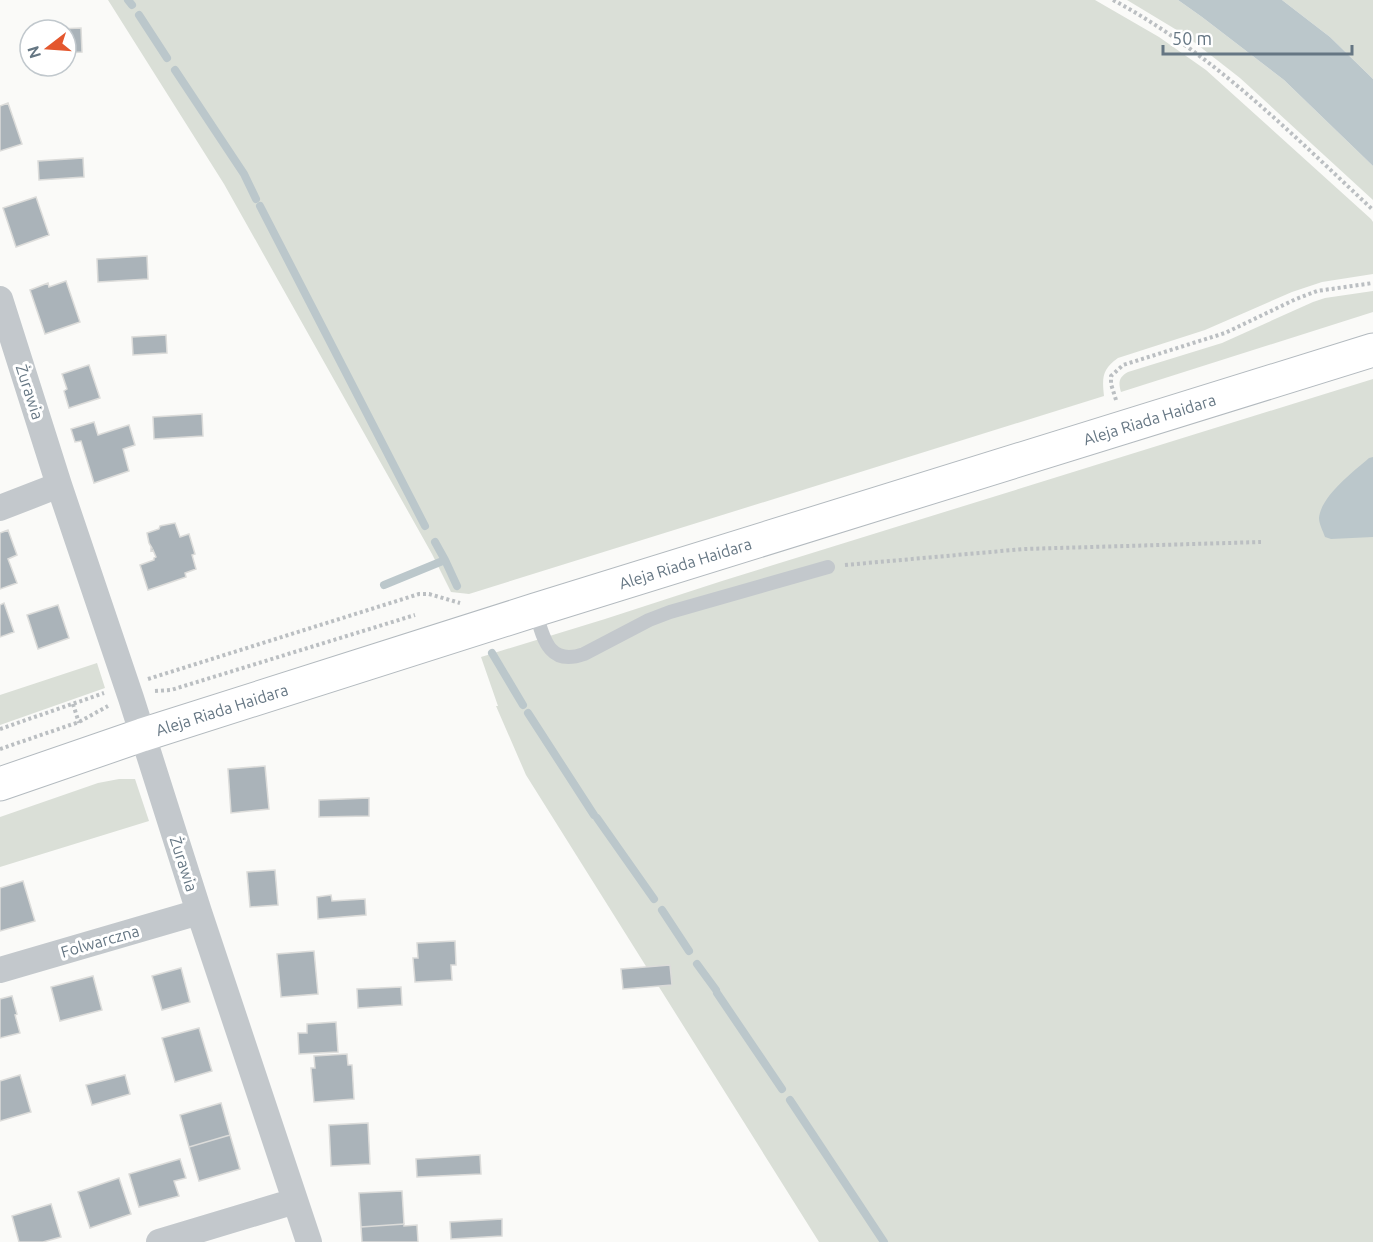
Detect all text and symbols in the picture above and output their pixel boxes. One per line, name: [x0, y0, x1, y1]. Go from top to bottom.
north arrow: [18, 18, 78, 78]
scale bar: [1163, 18, 1352, 56]
text: 50 m: [1172, 28, 1212, 48]
text: N: [23, 44, 44, 61]
street label: Żurawia: [13, 362, 47, 422]
street label: Aleja Riada Haidara: [1081, 390, 1218, 448]
street label: Aleja Riada Haidara: [617, 534, 754, 592]
street label: Aleja Riada Haidara: [153, 680, 290, 739]
street label: Żurawia: [167, 834, 201, 894]
street label: Folwarczna: [59, 921, 141, 961]

